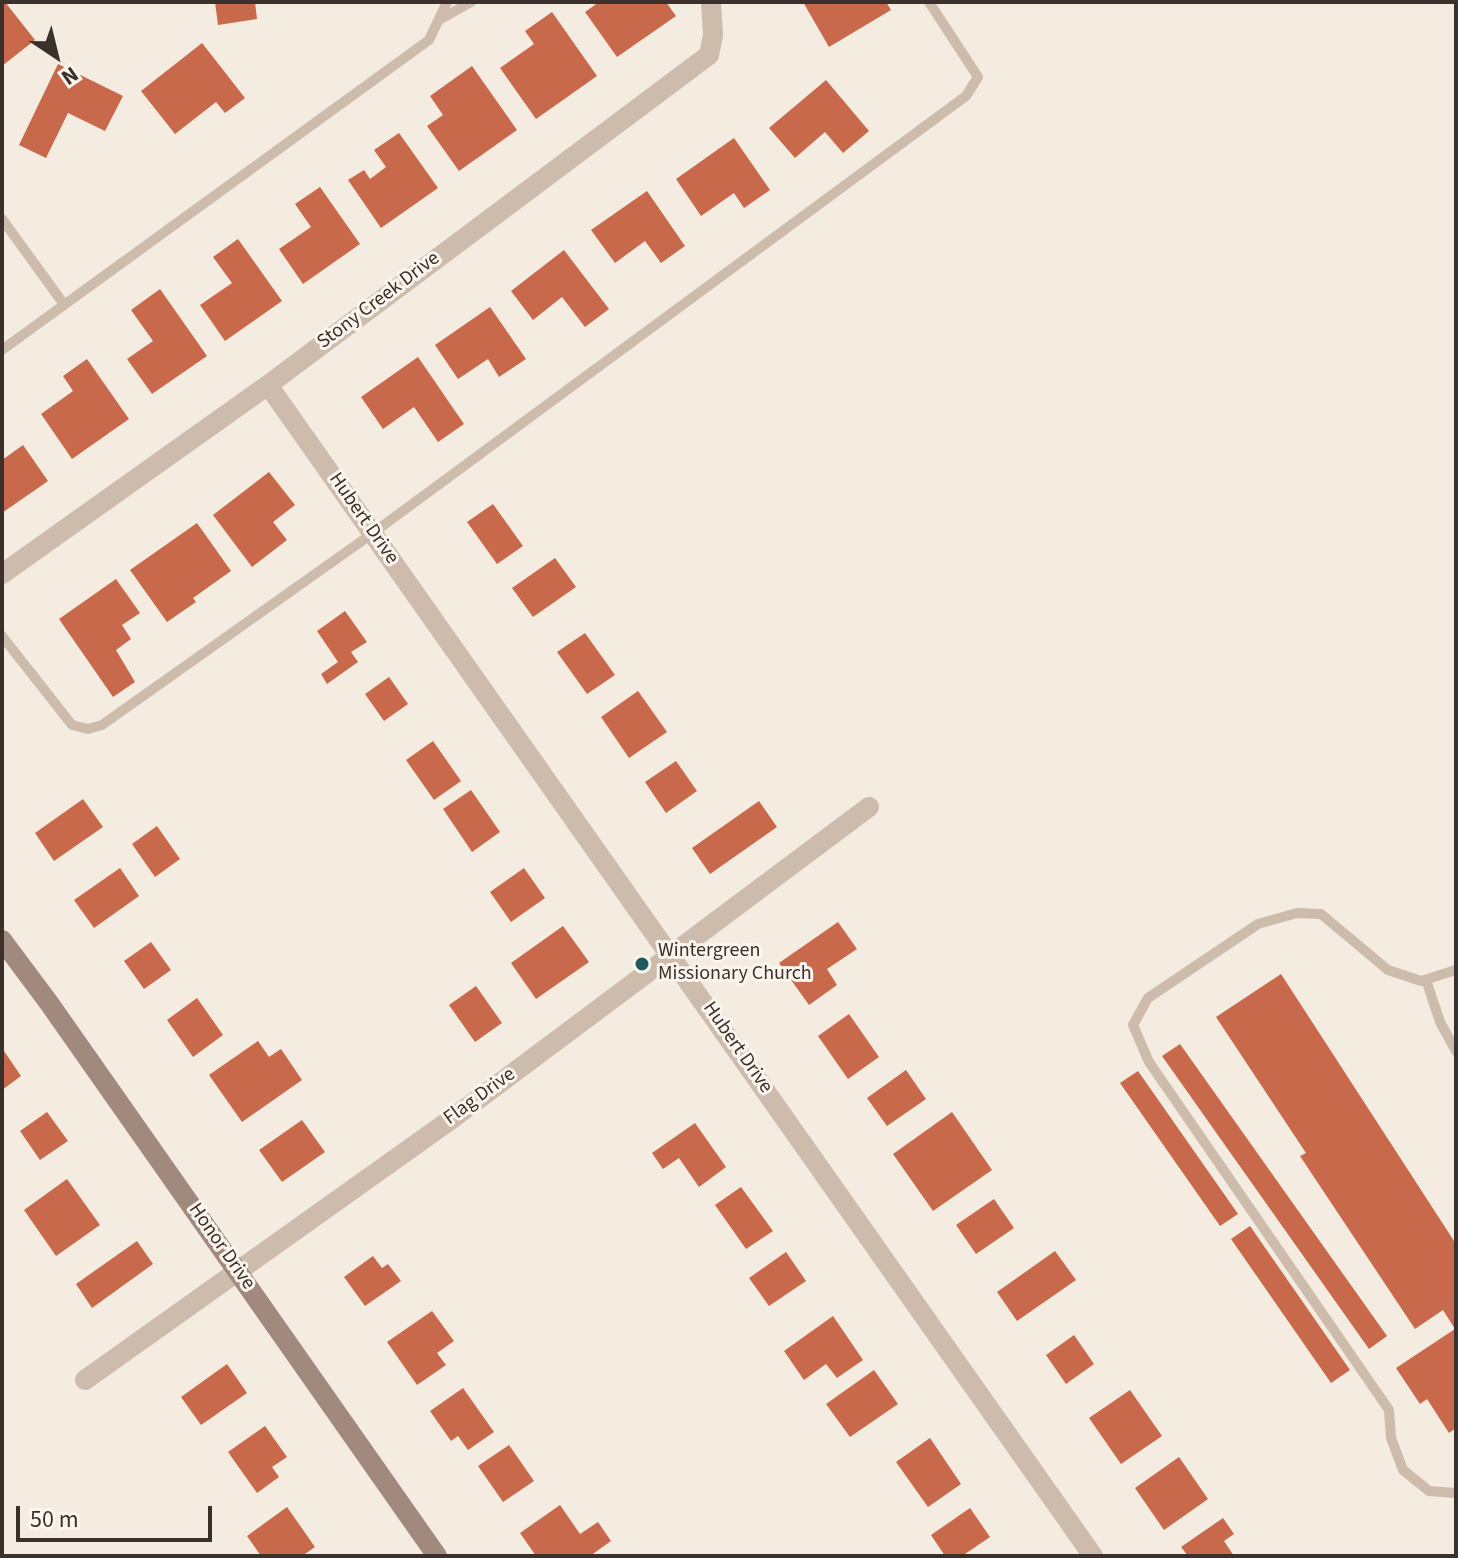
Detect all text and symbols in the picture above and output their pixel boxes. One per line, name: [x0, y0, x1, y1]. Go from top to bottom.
north arrow: [16, 16, 96, 96]
text: N: [55, 58, 85, 93]
street label: Stony Creek Drive: [313, 247, 445, 355]
street label: Hubert Drive: [323, 469, 403, 569]
place label: Wintergreen Missionary Church: [658, 940, 812, 987]
marker: Wintergreen Missionary Church: [633, 955, 651, 973]
street label: Hubert Drive: [697, 998, 777, 1098]
street label: Flag Drive: [440, 1063, 520, 1131]
street label: Honor Drive: [183, 1199, 259, 1295]
scale bar: [20, 1490, 216, 1540]
text: 50 m: [30, 1502, 79, 1537]

